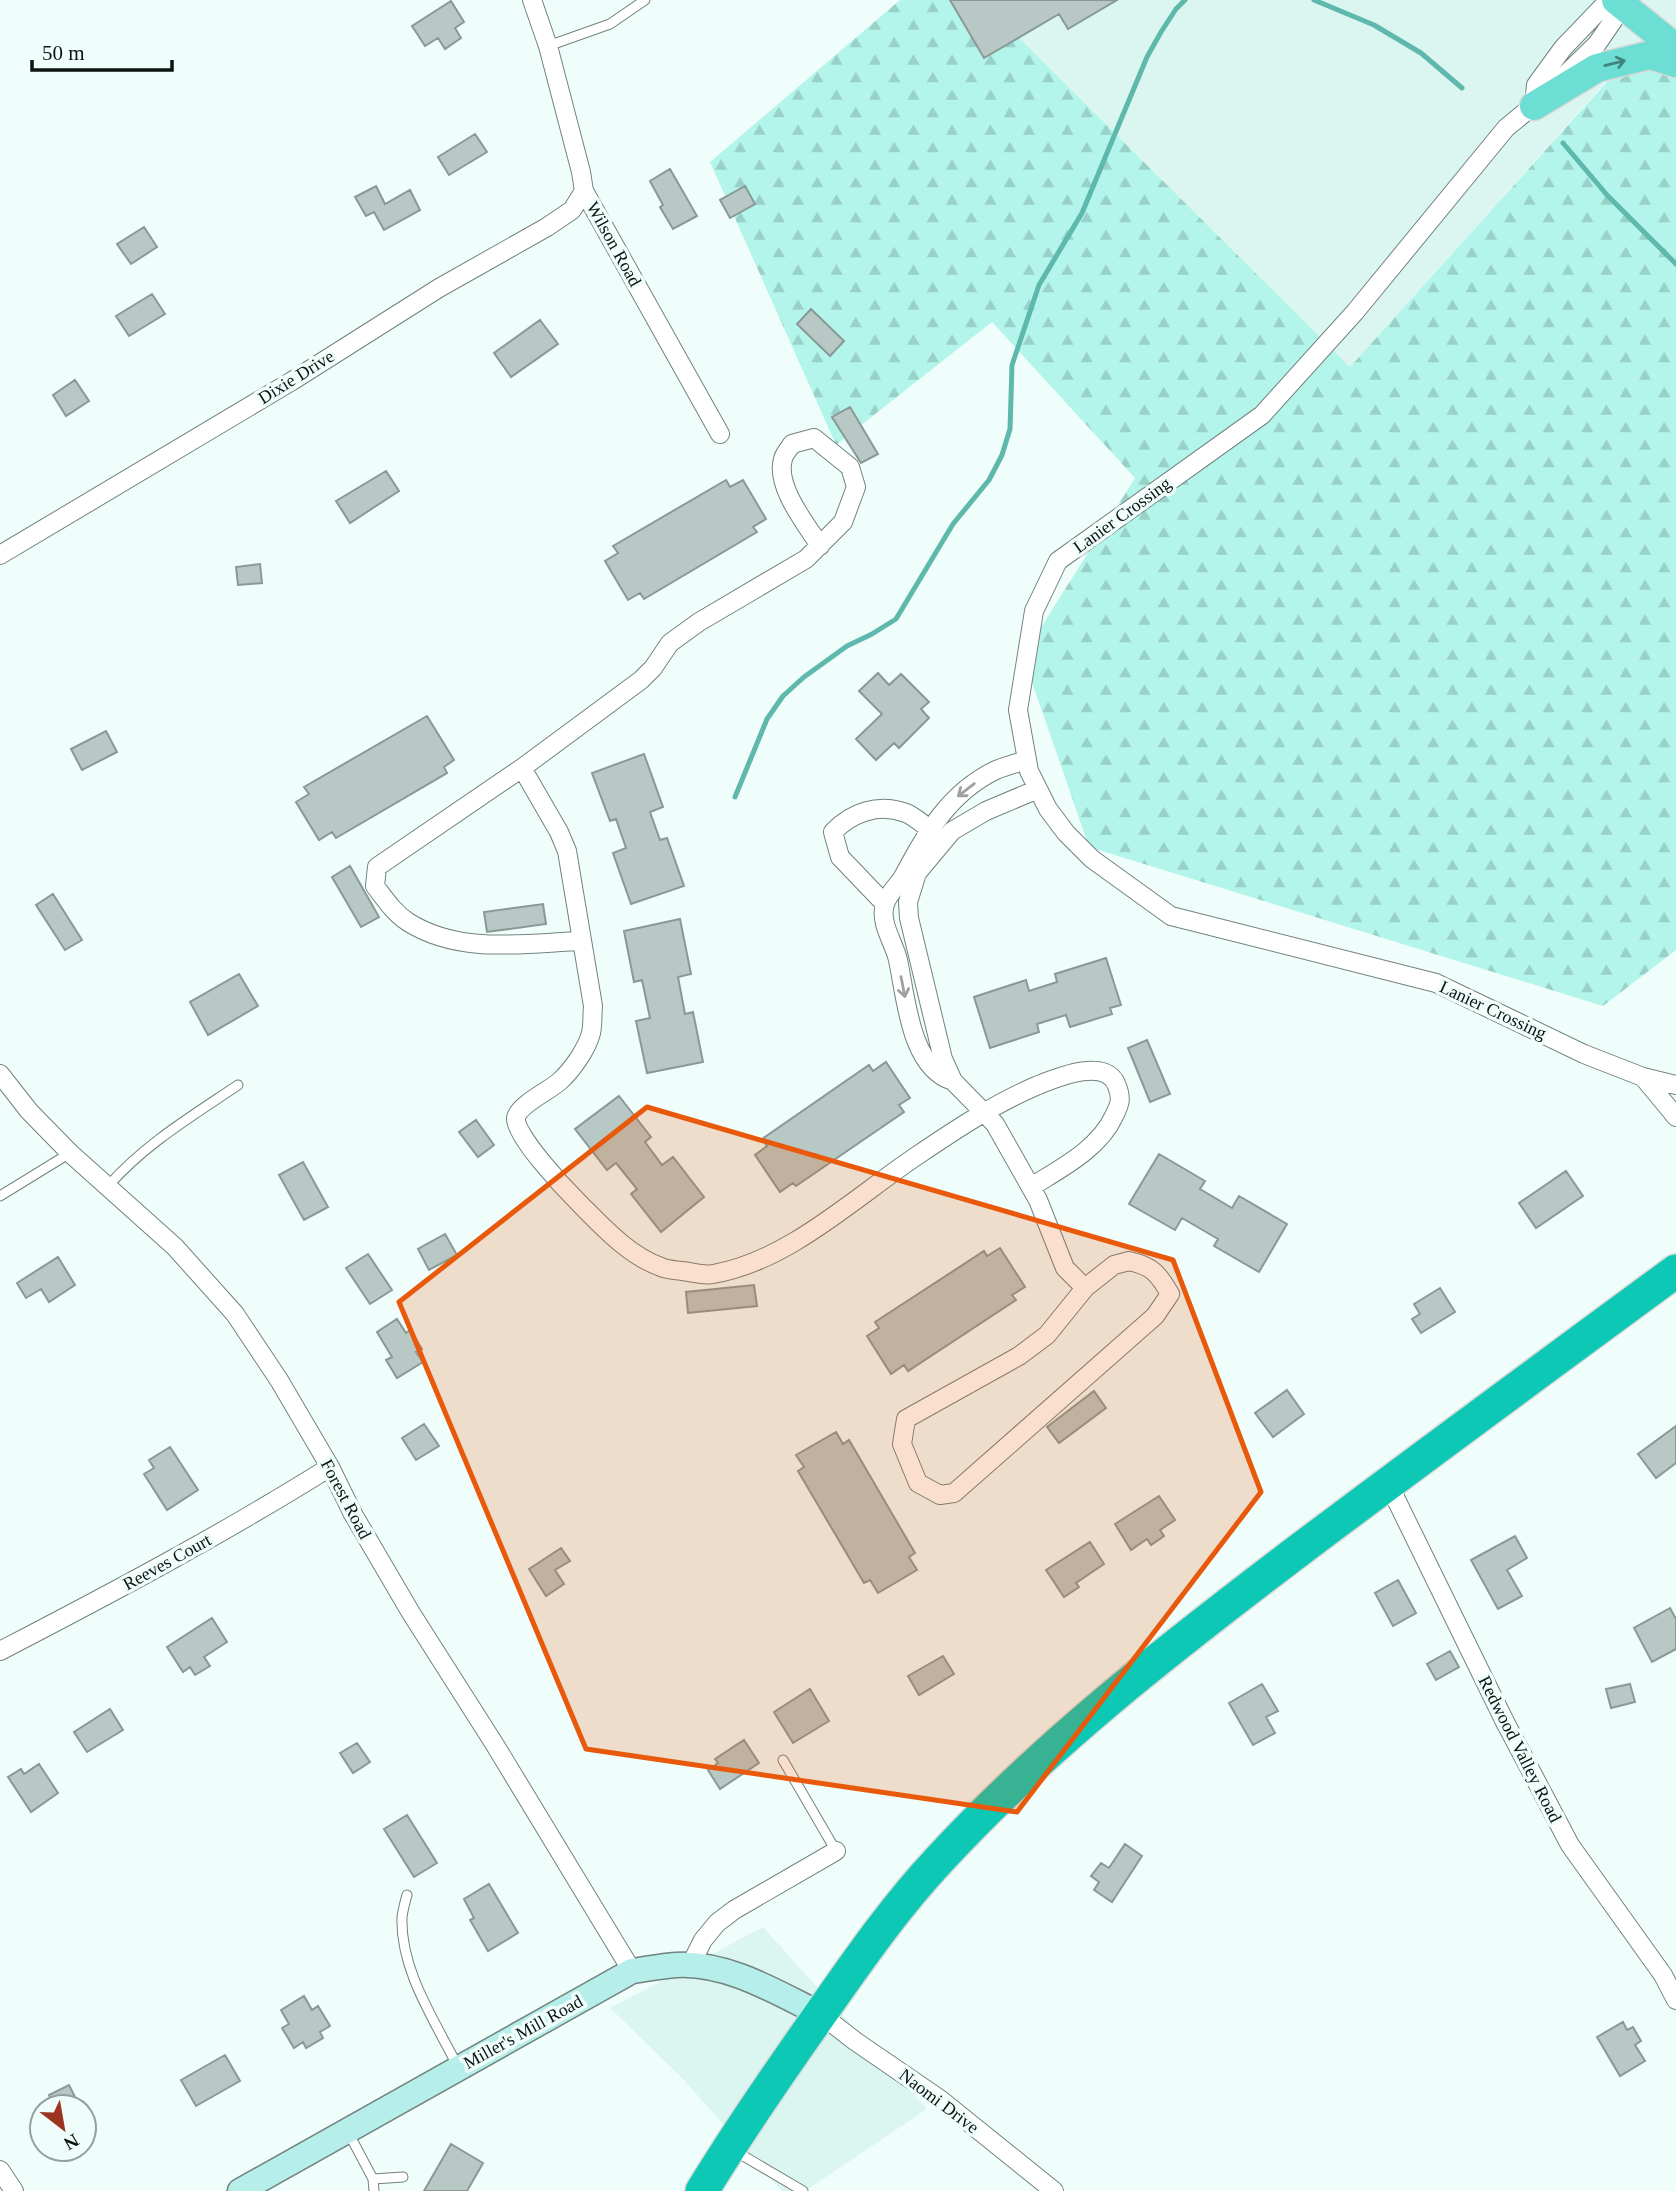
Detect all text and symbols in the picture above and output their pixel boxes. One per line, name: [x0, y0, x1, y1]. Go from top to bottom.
scale bar: [32, 28, 172, 72]
text: 50 m: [42, 41, 85, 65]
one-way arrow: [1604, 56, 1626, 69]
street label: Wilson Road: [583, 198, 645, 290]
street label: Dixie Drive: [254, 346, 338, 408]
street label: Lanier Crossing: [1069, 473, 1175, 557]
one-way arrow: [957, 782, 976, 797]
one-way arrow: [897, 975, 911, 998]
street label: Lanier Crossing: [1436, 977, 1550, 1043]
street label: Forest Road: [317, 1456, 375, 1542]
street label: Reeves Court: [120, 1530, 214, 1594]
street label: Redwood Valley Road: [1474, 1672, 1566, 1826]
street label: Miller's Mill Road: [460, 1991, 586, 2073]
street label: Naomi Drive: [895, 2065, 983, 2137]
north arrow: [28, 2093, 98, 2163]
text: N: [60, 2130, 83, 2155]

